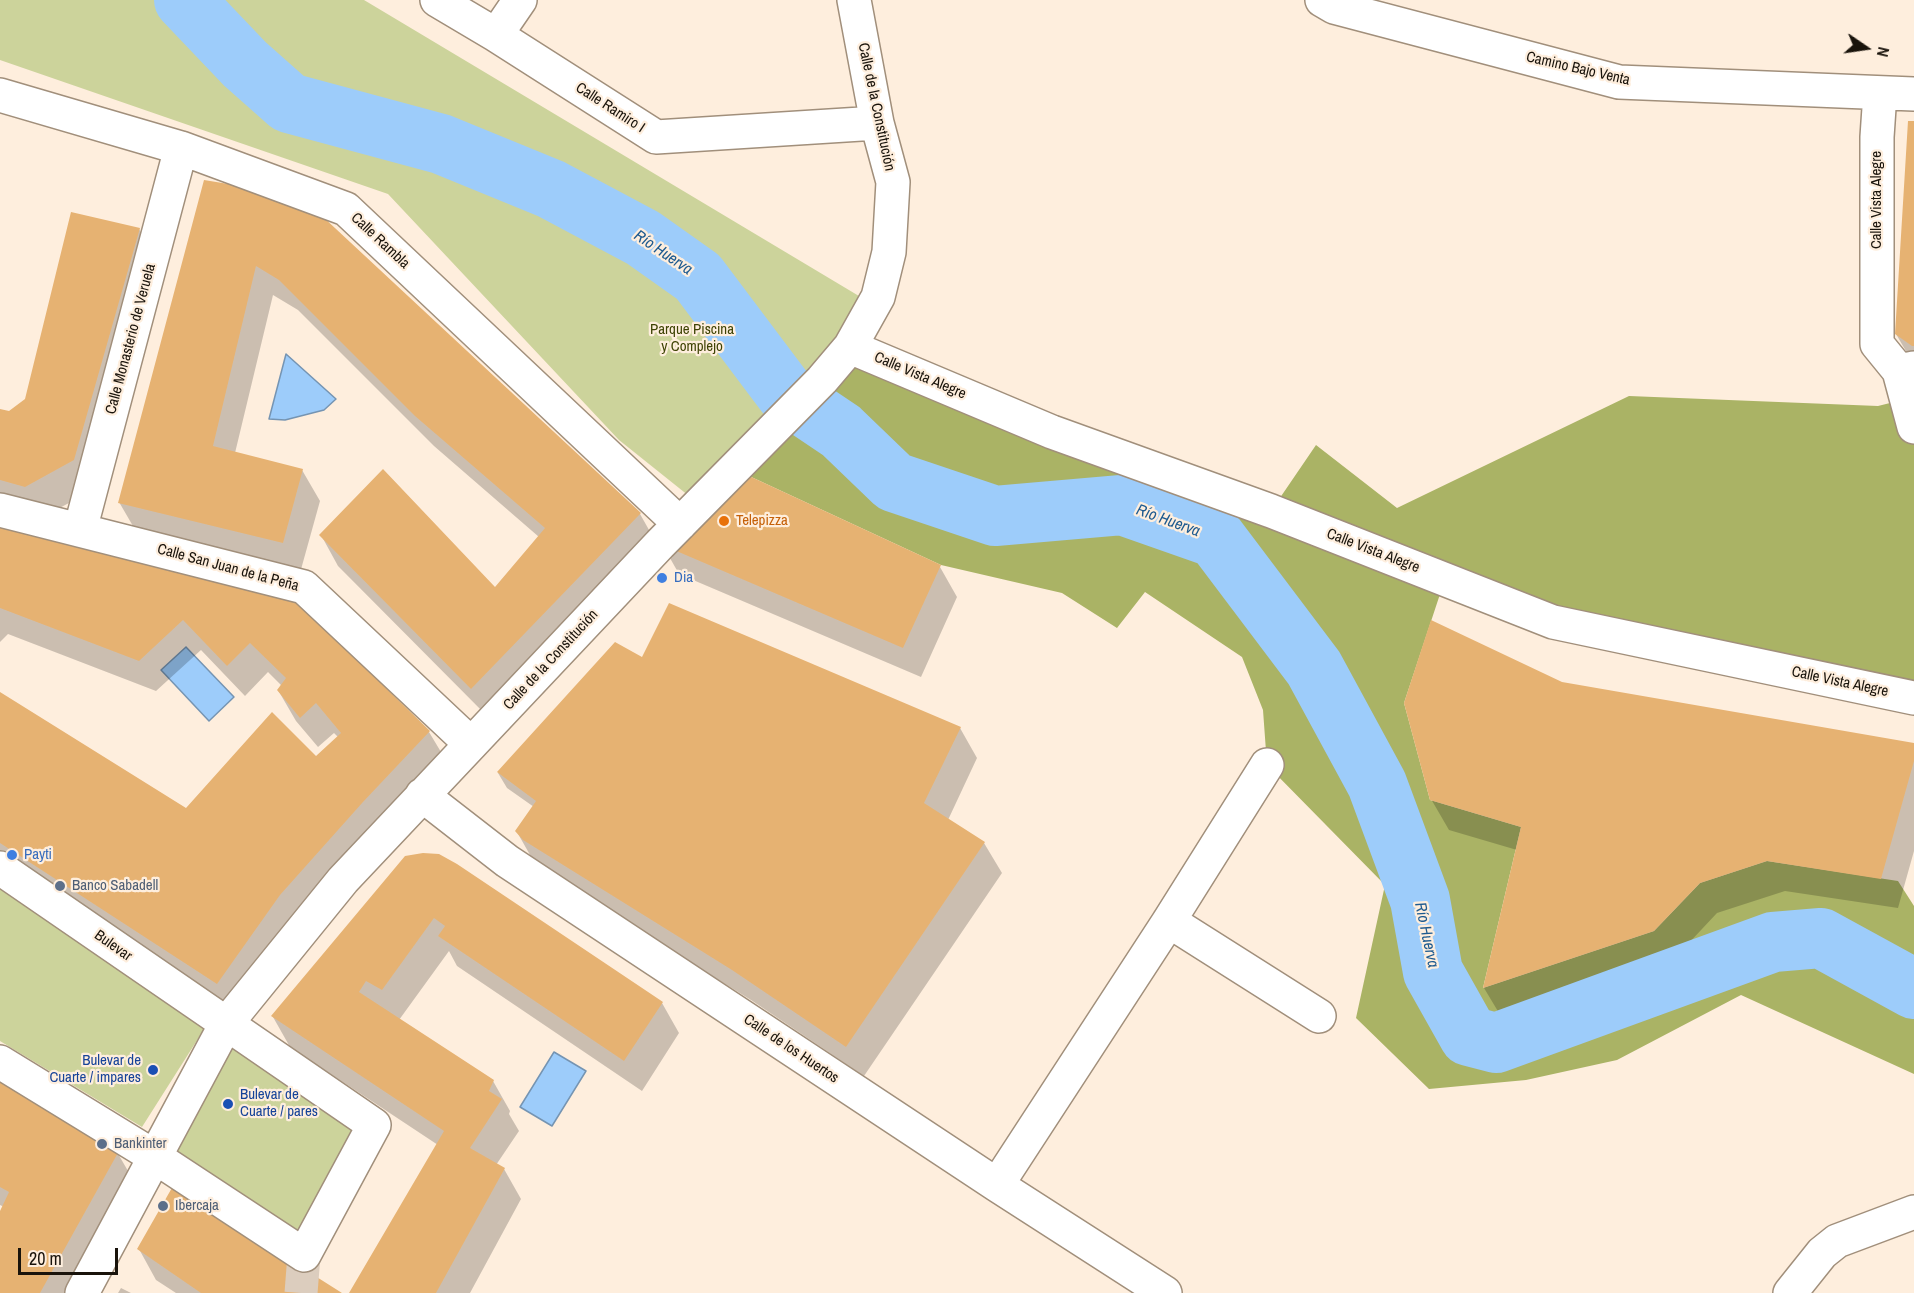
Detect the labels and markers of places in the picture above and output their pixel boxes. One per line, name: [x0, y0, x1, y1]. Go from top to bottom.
place label: Telepizza: [736, 512, 788, 530]
marker: Telepizza: [717, 514, 731, 528]
place label: Dia: [674, 569, 693, 587]
marker: Dia: [655, 571, 669, 585]
place label: Payti: [24, 846, 52, 864]
marker: Payti: [5, 848, 19, 862]
place label: Banco Sabadell: [72, 877, 158, 895]
marker: Banco Sabadell: [53, 879, 67, 893]
place label: Bulevar de Cuarte / impares: [49, 1052, 141, 1087]
marker: Bulevar de Cuarte / impares: [146, 1063, 160, 1077]
place label: Bulevar de Cuarte / pares: [240, 1086, 318, 1121]
marker: Bulevar de Cuarte / pares: [221, 1097, 235, 1111]
place label: Bankinter: [114, 1135, 167, 1153]
marker: Bankinter: [95, 1137, 109, 1151]
place label: Ibercaja: [175, 1197, 219, 1215]
marker: Ibercaja: [156, 1199, 170, 1213]

